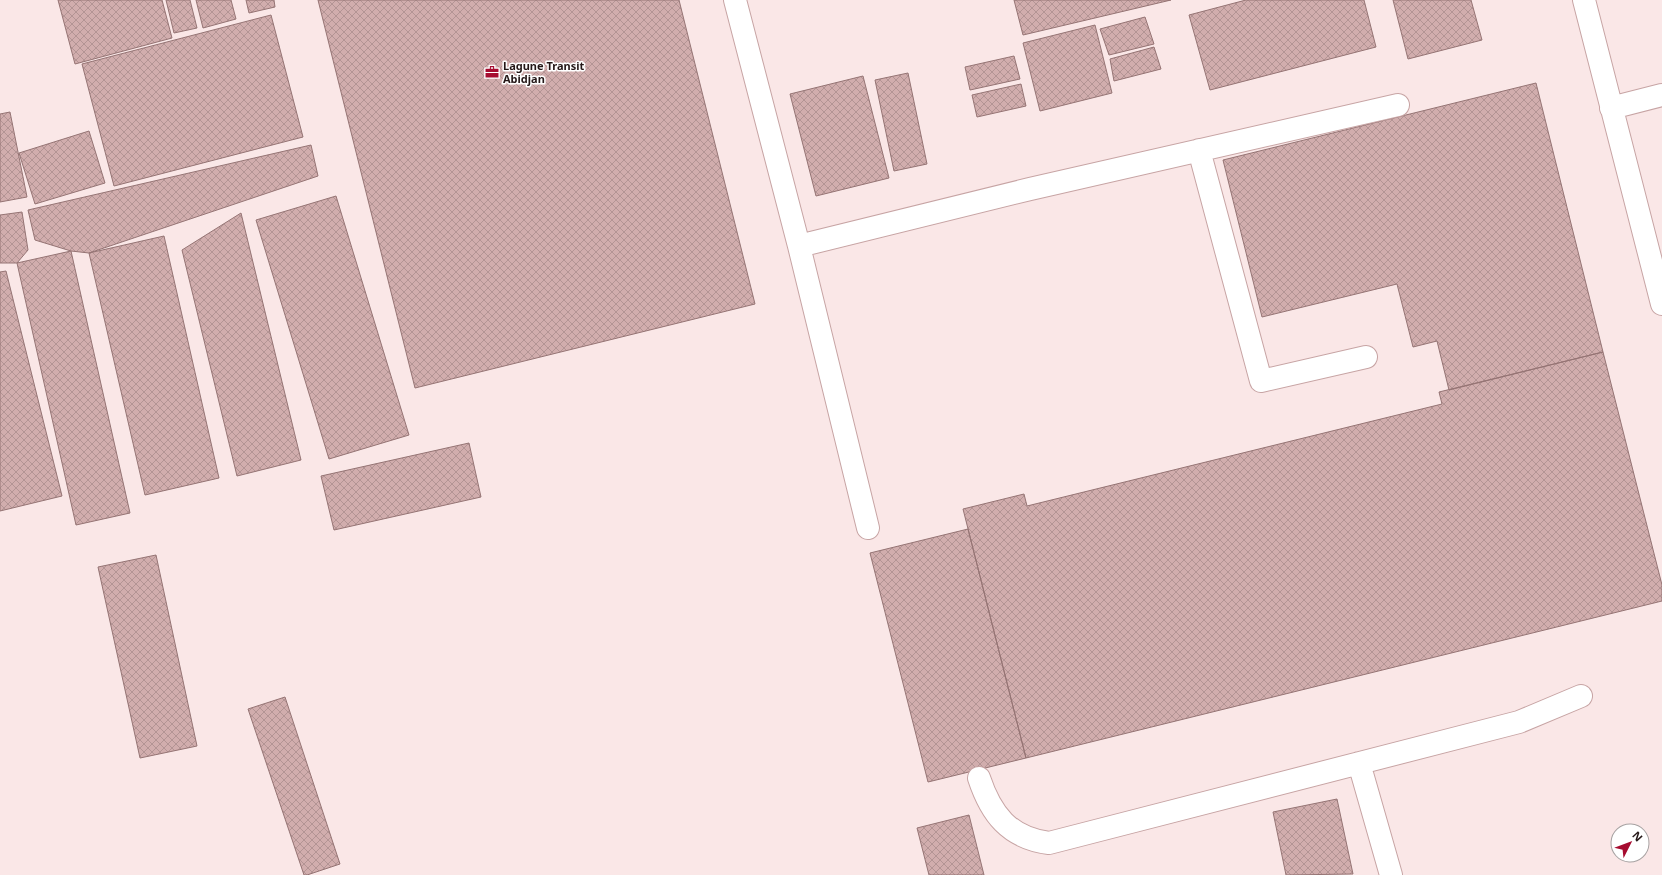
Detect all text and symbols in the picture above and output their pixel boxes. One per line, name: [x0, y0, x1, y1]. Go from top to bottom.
place label: Lagune Transit Abidjan: [503, 58, 584, 86]
office icon: Lagune Transit Abidjan: [484, 64, 500, 80]
north arrow: [1610, 823, 1650, 863]
text: N: [1629, 828, 1646, 844]

